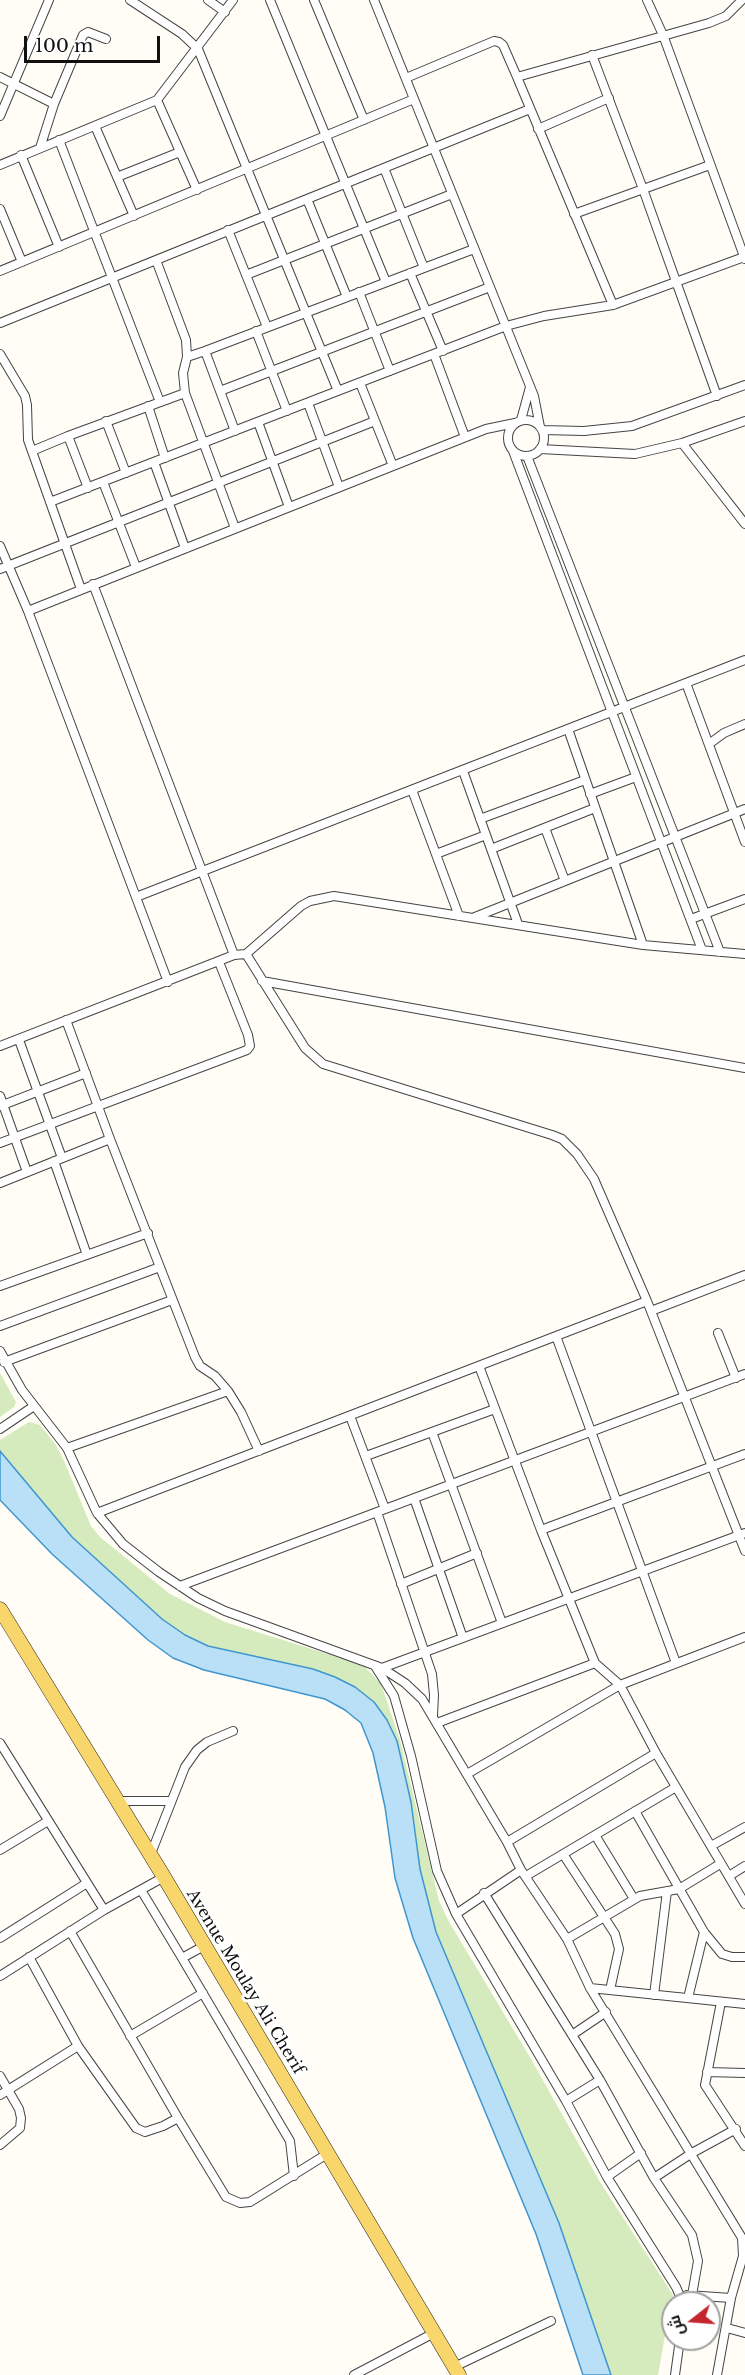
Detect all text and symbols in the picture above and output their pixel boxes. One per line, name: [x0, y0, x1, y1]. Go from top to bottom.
scale bar: [27, 24, 164, 62]
text: 100 m: [35, 35, 93, 57]
street label: Avenue Moulay Ali Cherif: [182, 1886, 308, 2078]
north arrow: [661, 2291, 721, 2351]
text: ش: [663, 2313, 688, 2338]

